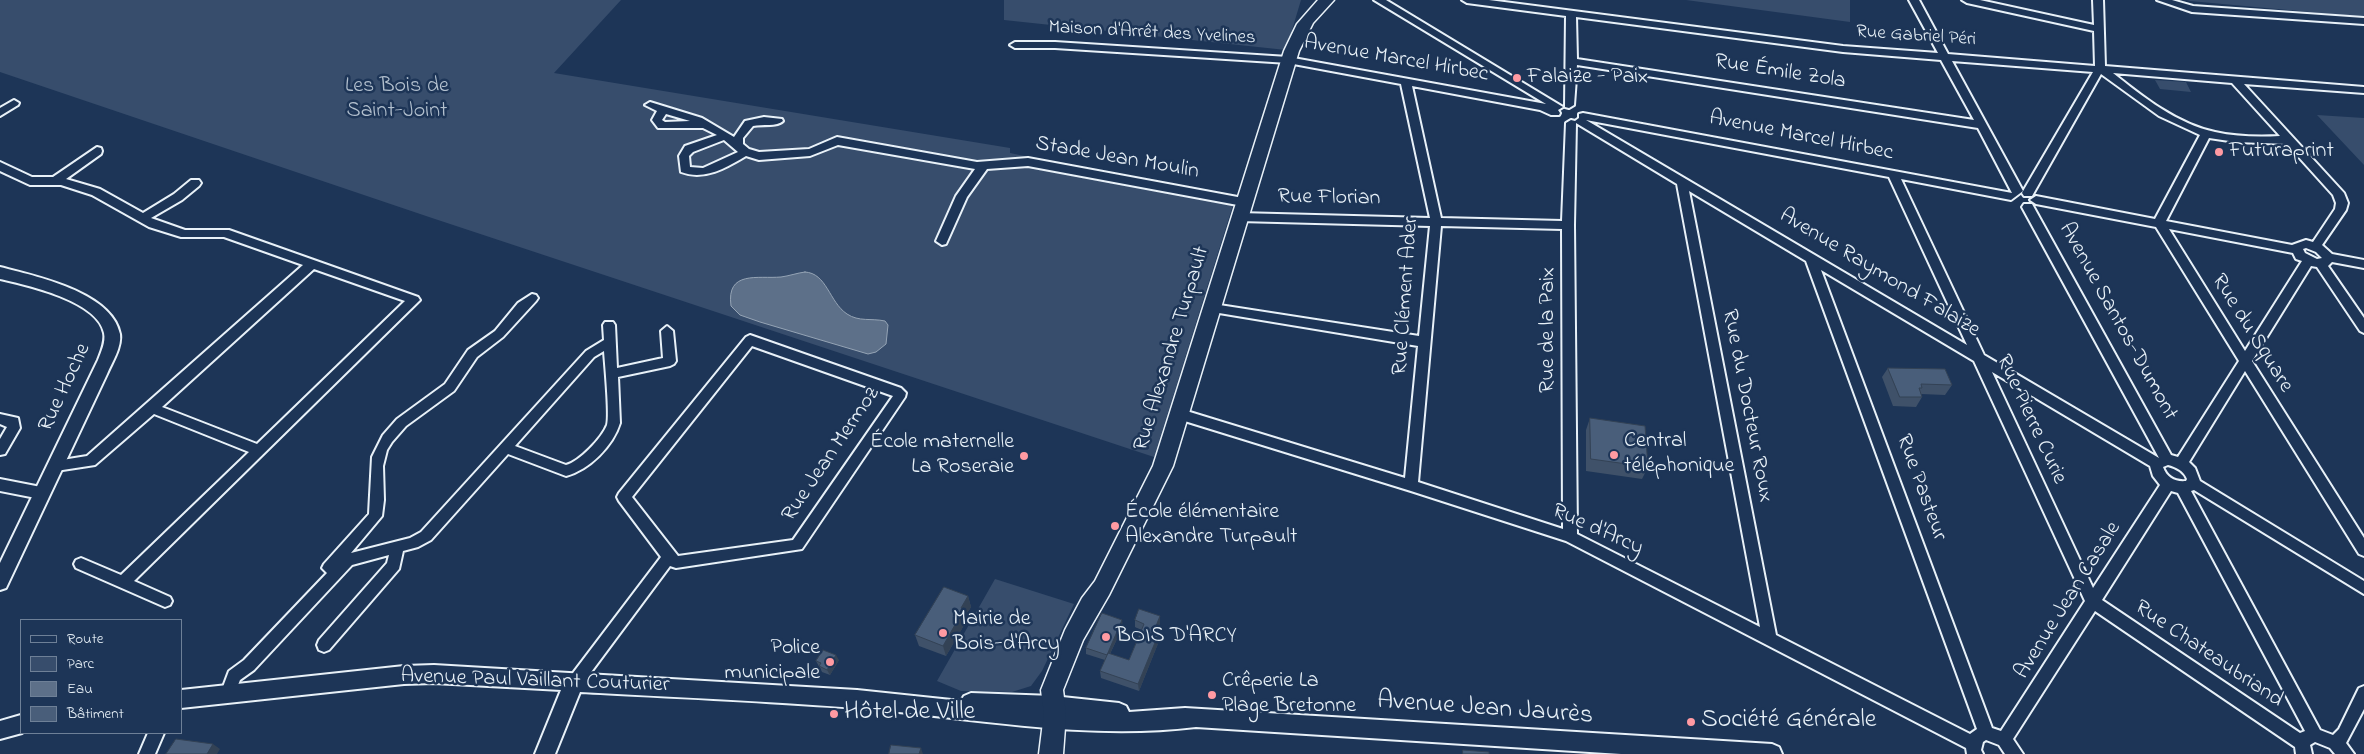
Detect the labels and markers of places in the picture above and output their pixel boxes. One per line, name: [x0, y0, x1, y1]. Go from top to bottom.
place label: Falaize - Paix: [1527, 65, 1648, 91]
marker: Falaize - Paix: [1511, 72, 1523, 84]
place label: Futuraprint: [2229, 139, 2334, 165]
marker: Futuraprint: [2213, 146, 2225, 158]
place label: Central téléphonique: [1624, 429, 1734, 481]
place label: École maternelle La Roseraie: [870, 430, 1014, 482]
marker: Central téléphonique: [1608, 449, 1620, 461]
marker: École maternelle La Roseraie: [1018, 450, 1030, 462]
place label: École élémentaire Alexandre Turpault: [1125, 500, 1297, 552]
marker: École élémentaire Alexandre Turpault: [1109, 520, 1121, 532]
place label: Mairie de Bois-d'Arcy: [953, 607, 1060, 658]
place label: BOIS D'ARCY: [1116, 624, 1237, 650]
marker: Mairie de Bois-d'Arcy: [937, 627, 949, 639]
marker: BOIS D'ARCY: [1100, 631, 1112, 643]
place label: Police municipale: [724, 636, 820, 688]
marker: Police municipale: [824, 656, 836, 668]
place label: Crêperie La Plage Bretonne: [1222, 669, 1356, 720]
marker: Crêperie La Plage Bretonne: [1206, 689, 1218, 701]
place label: Hôtel de Ville: [844, 698, 975, 730]
place label: Société Générale: [1701, 706, 1876, 738]
marker: Hôtel de Ville: [828, 708, 840, 720]
marker: Société Générale: [1685, 716, 1697, 728]

